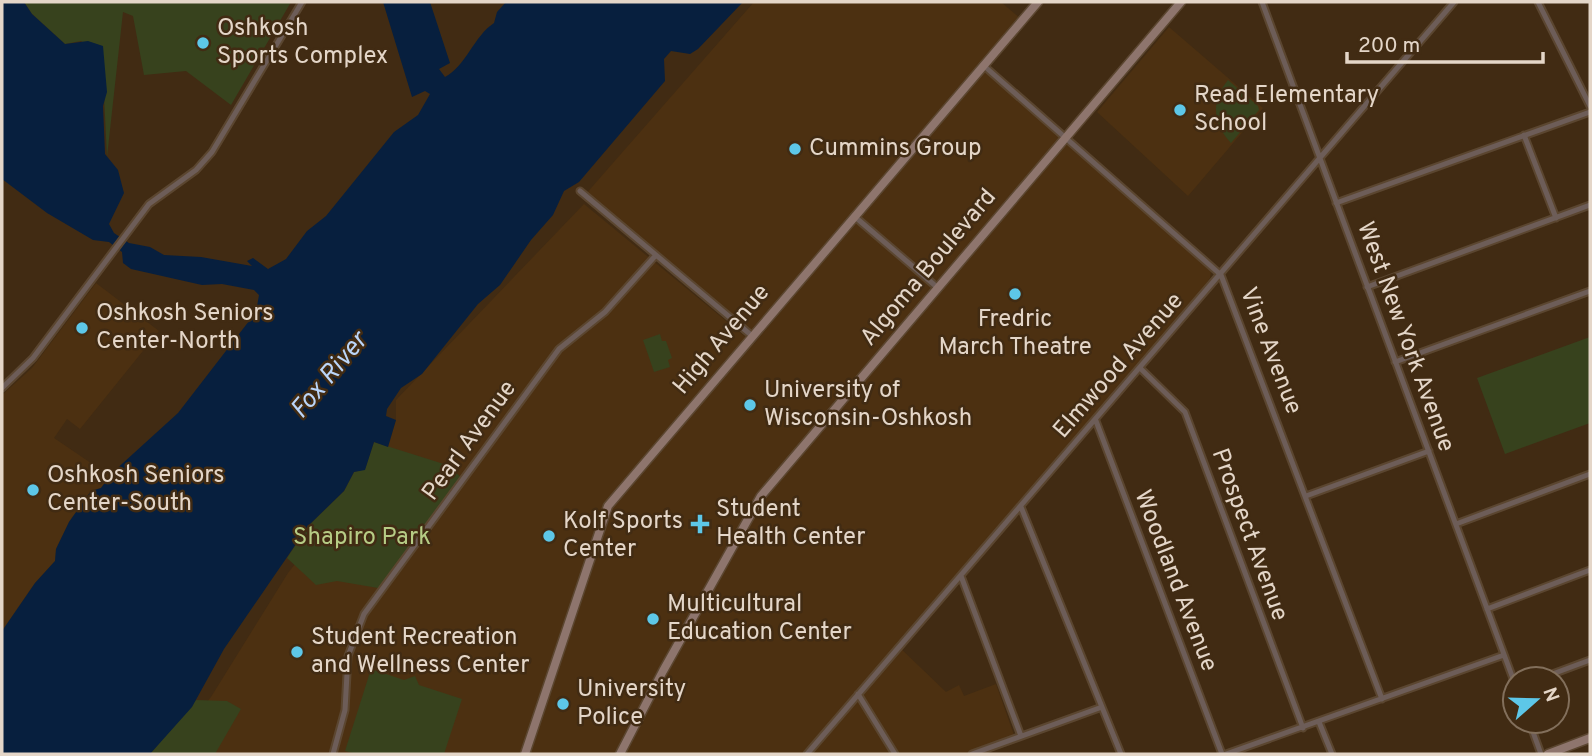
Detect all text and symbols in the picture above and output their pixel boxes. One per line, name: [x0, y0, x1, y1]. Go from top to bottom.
place label: Oshkosh Sports Complex: [217, 14, 388, 72]
scale bar: [1347, 21, 1543, 65]
text: 200 m: [1358, 33, 1420, 60]
marker: Oshkosh Sports Complex: [195, 35, 211, 51]
place label: Read Elementary School: [1194, 81, 1379, 139]
marker: Read Elementary School: [1172, 102, 1188, 118]
place label: Cummins Group: [809, 134, 982, 164]
marker: Cummins Group: [787, 141, 803, 157]
street label: Algoma Boulevard: [854, 183, 1004, 353]
street label: West New York Avenue: [1349, 218, 1461, 456]
street label: High Avenue: [667, 279, 777, 401]
street label: Vine Avenue: [1232, 283, 1308, 419]
marker: Fredric March Theatre: [1007, 286, 1023, 302]
street label: Elmwood Avenue: [1047, 287, 1191, 445]
place label: Oshkosh Seniors Center-North: [96, 299, 274, 357]
place label: Fredric March Theatre: [938, 305, 1092, 363]
marker: Oshkosh Seniors Center-North: [74, 320, 90, 336]
water label: Fox River: [284, 324, 377, 426]
street label: Pearl Avenue: [416, 375, 524, 507]
place label: University of Wisconsin-Oshkosh: [764, 376, 972, 434]
marker: University of Wisconsin-Oshkosh: [742, 397, 758, 413]
street label: Prospect Avenue: [1204, 445, 1294, 625]
place label: Oshkosh Seniors Center-South: [47, 461, 225, 519]
marker: Oshkosh Seniors Center-South: [25, 482, 41, 498]
street label: Woodland Avenue: [1127, 486, 1223, 676]
place label: Student Health Center: [716, 495, 866, 553]
place label: Kolf Sports Center: [563, 507, 683, 565]
marker: Student Health Center: [690, 514, 710, 534]
park label: Shapiro Park: [293, 523, 431, 553]
marker: Kolf Sports Center: [541, 528, 557, 544]
place label: Multicultural Education Center: [667, 590, 852, 648]
marker: Multicultural Education Center: [645, 611, 661, 627]
place label: Student Recreation and Wellness Center: [311, 623, 530, 681]
marker: Student Recreation and Wellness Center: [289, 644, 305, 660]
north arrow: [1501, 665, 1571, 735]
place label: University Police: [577, 675, 686, 733]
text: N: [1536, 684, 1564, 705]
marker: University Police: [555, 696, 571, 712]

